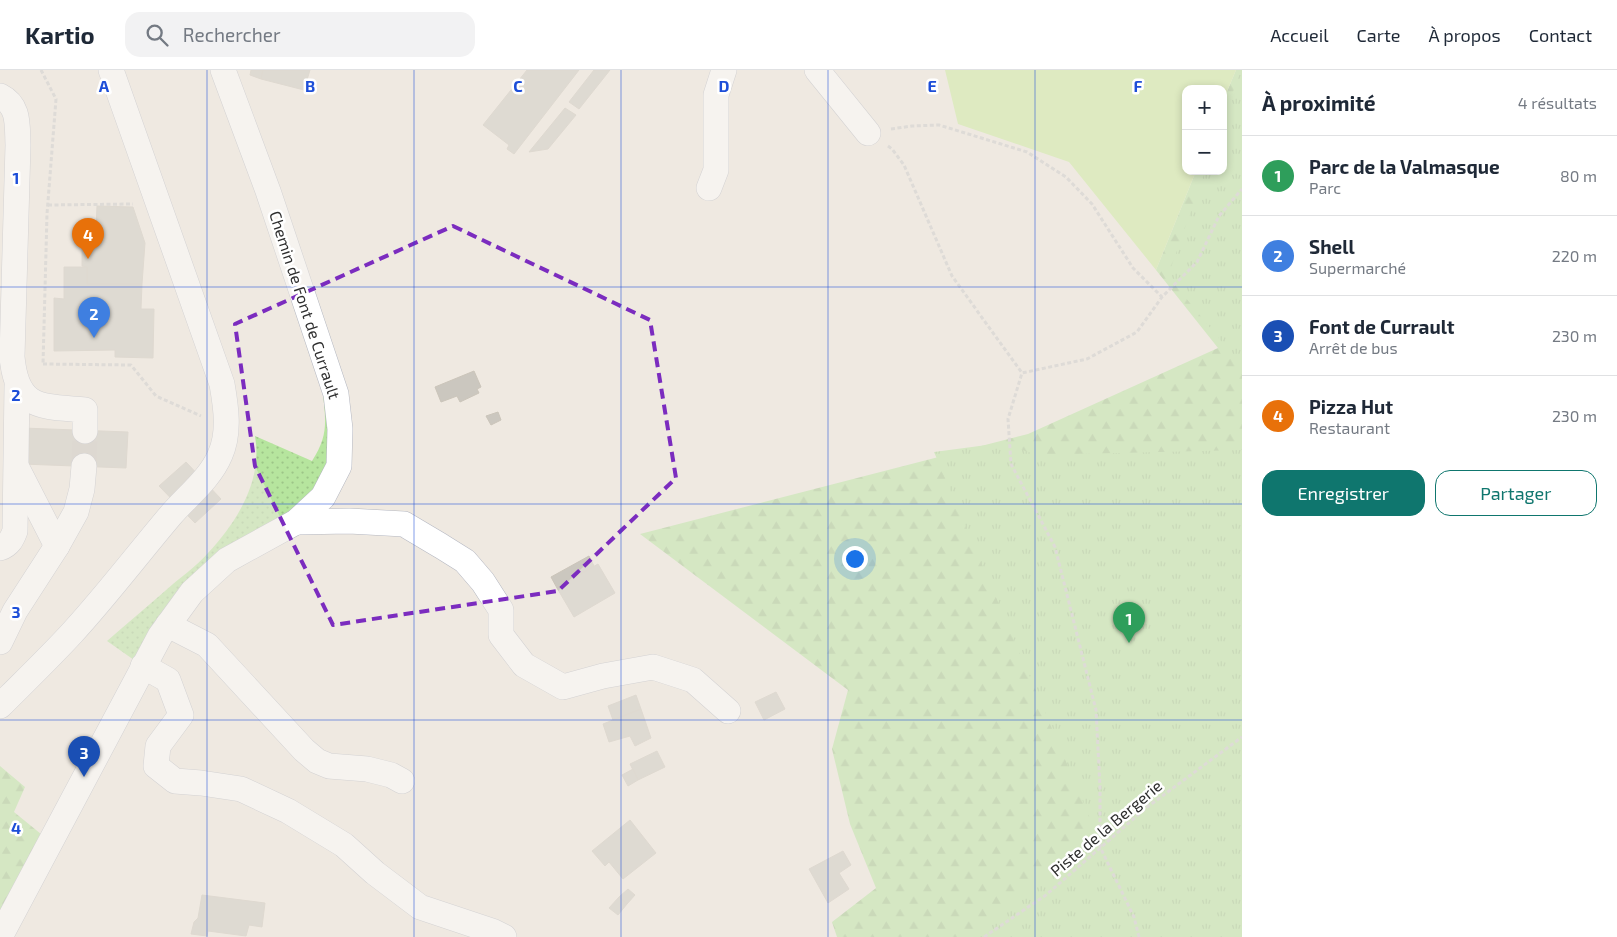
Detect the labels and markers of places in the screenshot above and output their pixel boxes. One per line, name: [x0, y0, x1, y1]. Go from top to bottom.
pin: 4: [72, 218, 104, 259]
pin: 2: [78, 297, 110, 338]
pin: 1: [1113, 602, 1145, 643]
pin: 3: [68, 736, 100, 777]

